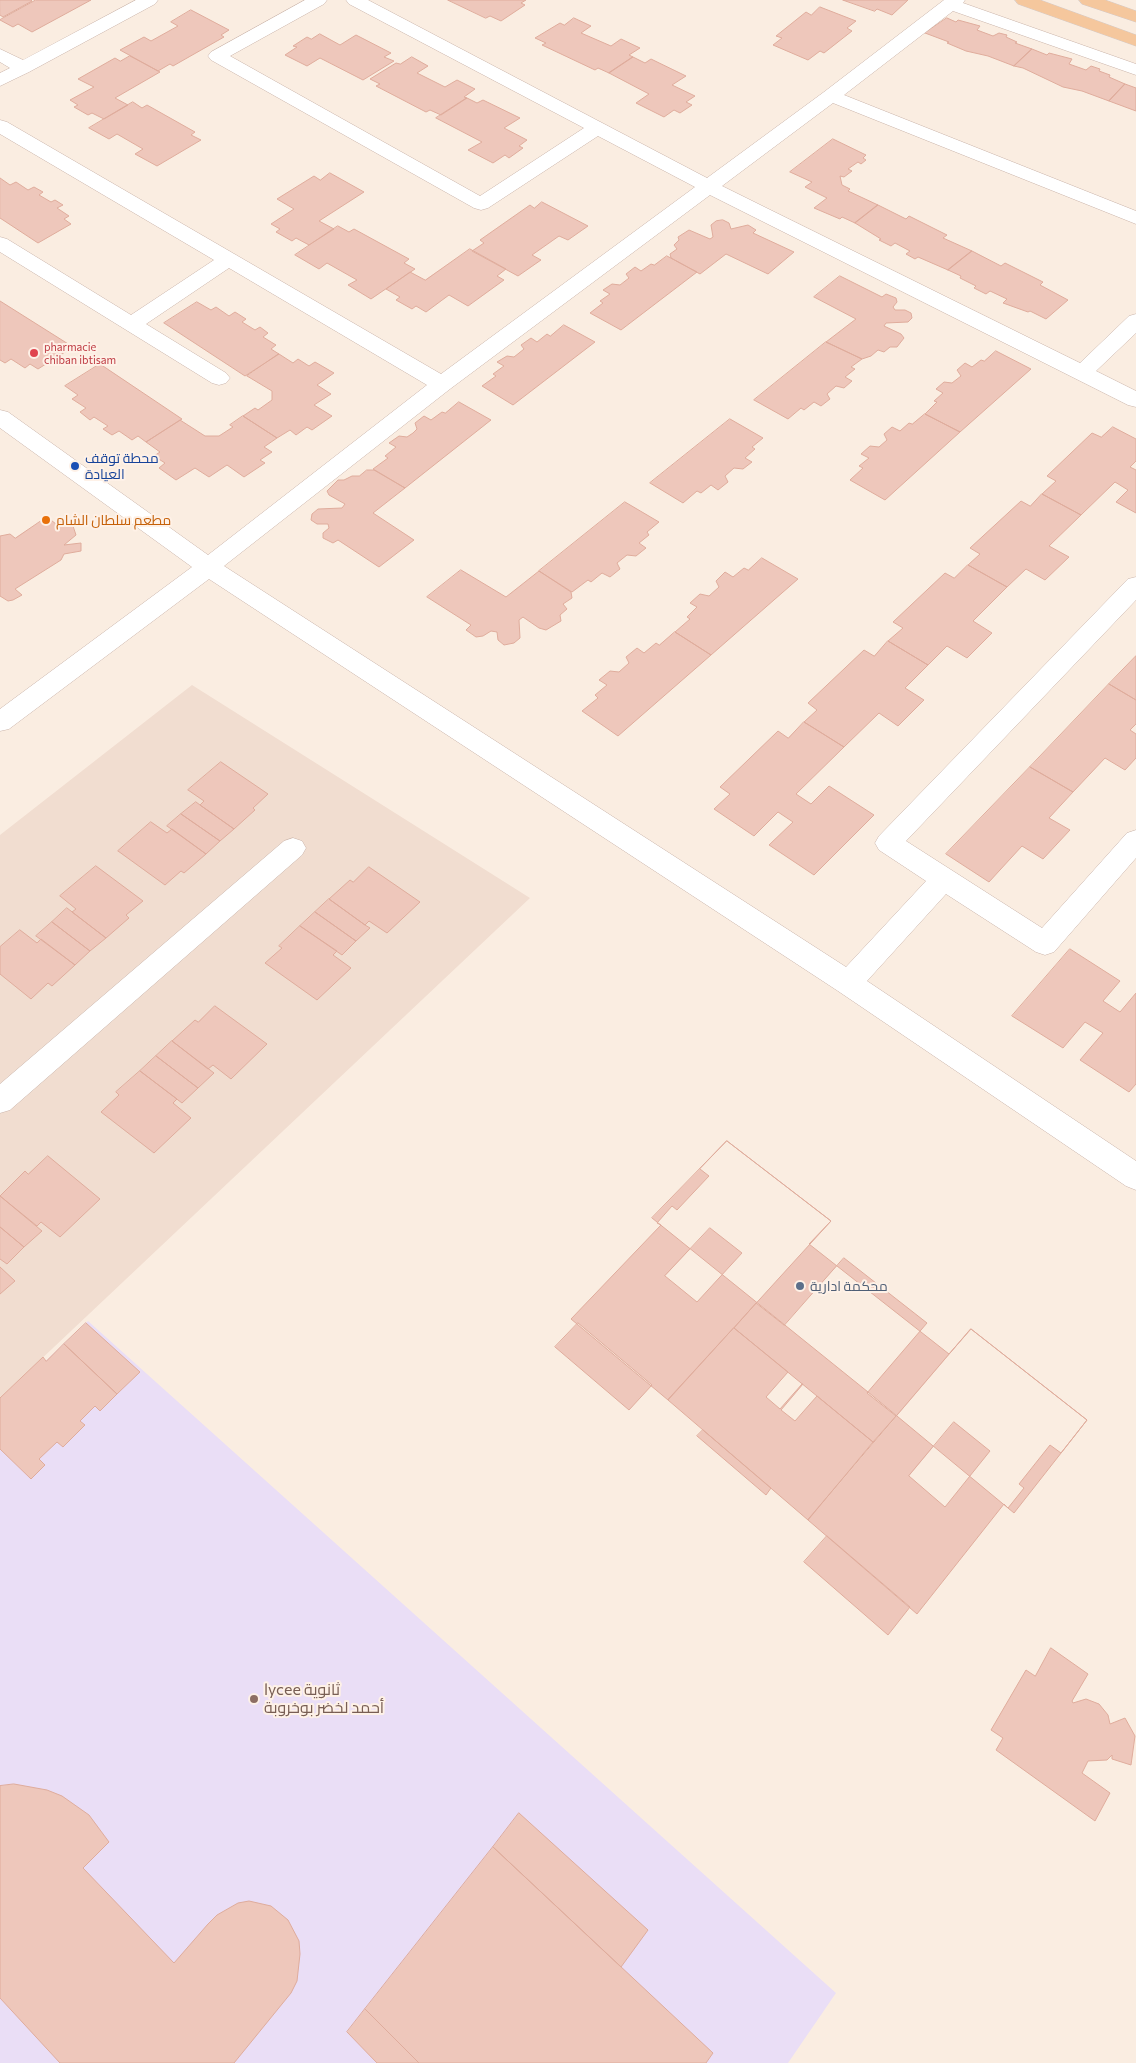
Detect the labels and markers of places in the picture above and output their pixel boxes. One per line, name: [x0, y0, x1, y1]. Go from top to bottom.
place label: pharmacie chiban ibtisam: [44, 340, 116, 366]
marker: pharmacie chiban ibtisam: [28, 347, 40, 359]
place label: محطة توقف العيادة: [85, 450, 159, 482]
marker: محطة توقف العيادة: [69, 460, 81, 472]
place label: مطعم سلطان الشام: [56, 512, 171, 528]
marker: مطعم سلطان الشام: [40, 514, 52, 526]
place label: محكمة ادارية: [810, 1278, 888, 1294]
marker: محكمة ادارية: [794, 1280, 806, 1292]
place label: lycee ثانوية أحمد لخضر بوخروبة: [264, 1680, 384, 1718]
marker: lycee ثانوية أحمد لخضر بوخروبة: [248, 1693, 260, 1705]

